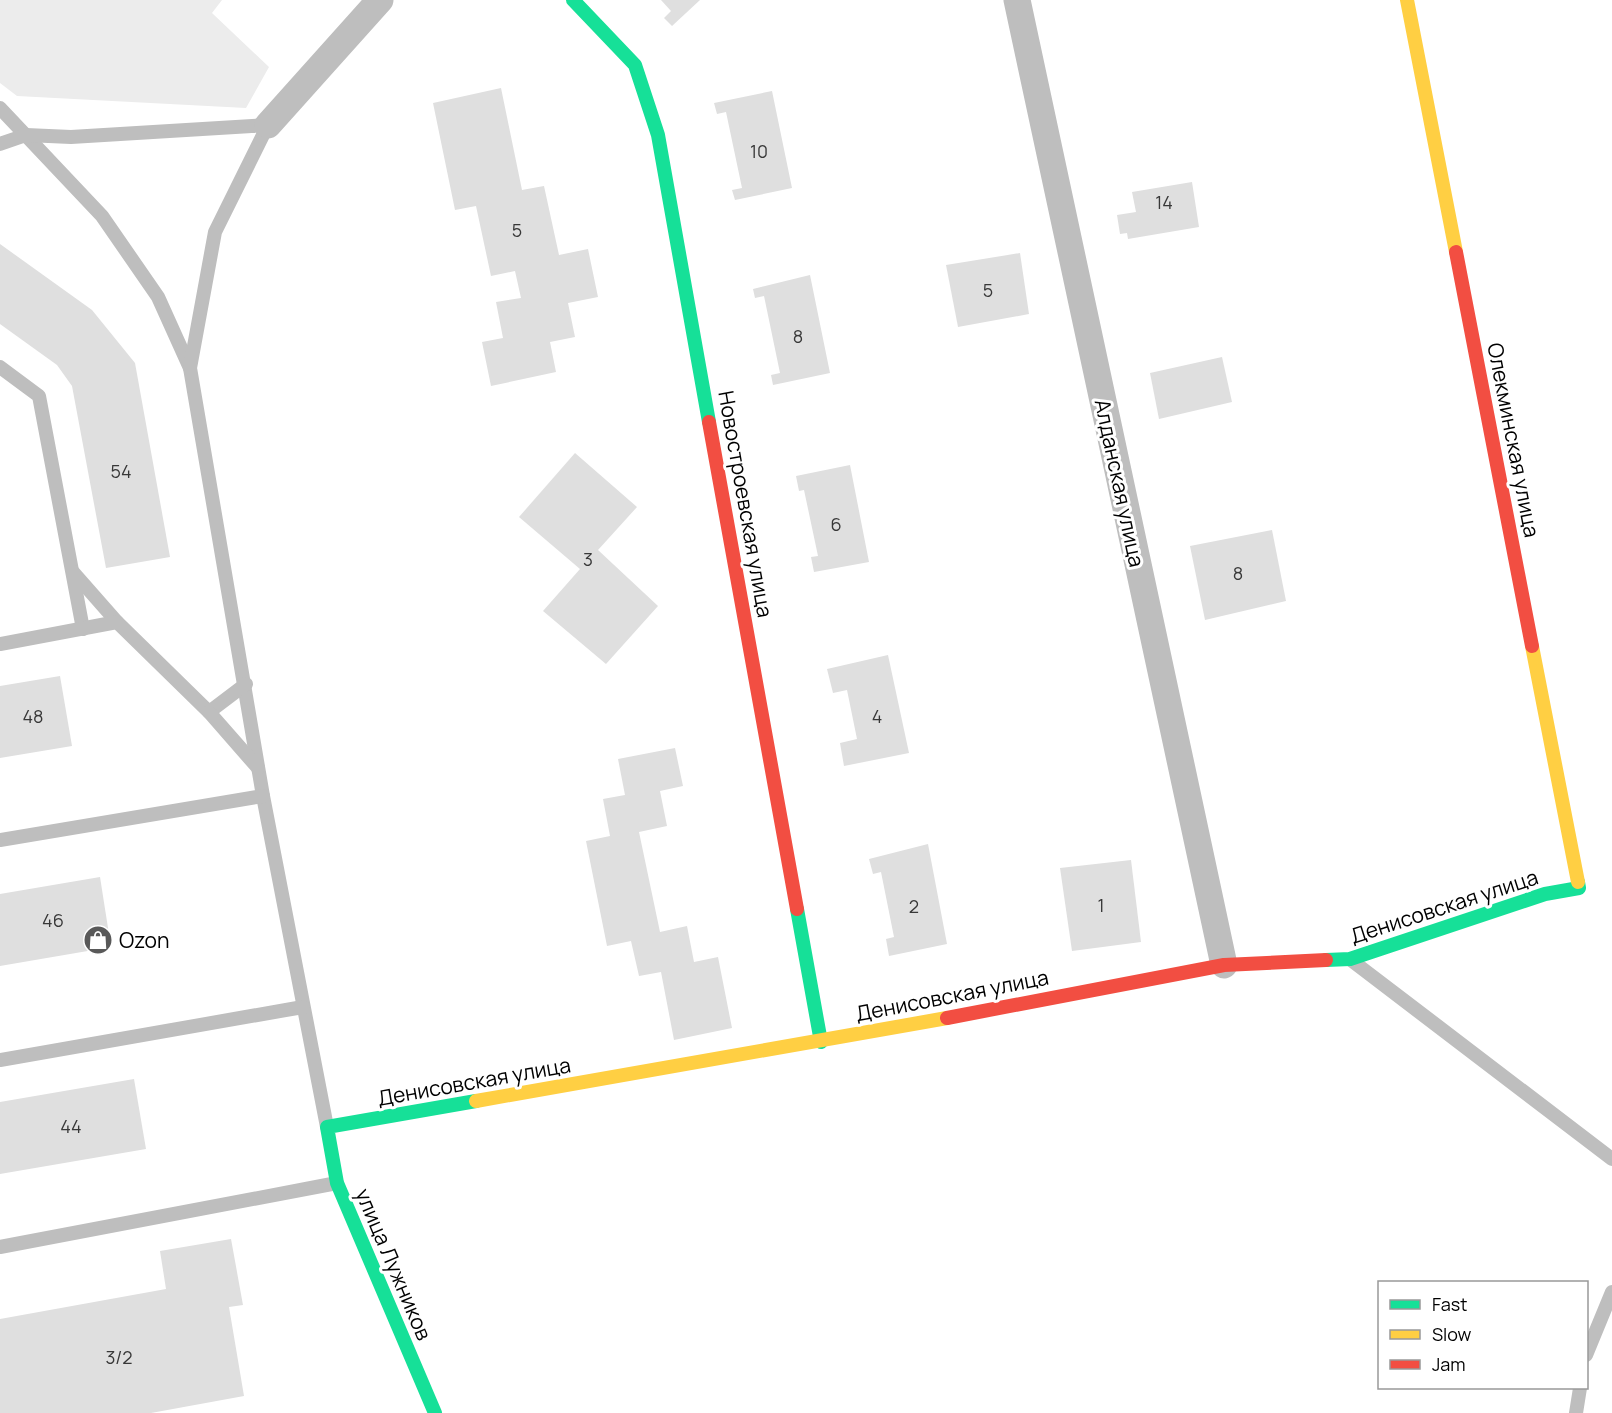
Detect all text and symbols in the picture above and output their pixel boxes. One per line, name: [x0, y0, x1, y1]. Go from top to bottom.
house number: 10: [750, 139, 768, 163]
house number: 14: [1155, 190, 1173, 214]
house number: 5: [512, 218, 522, 242]
house number: 5: [983, 278, 993, 302]
house number: 8: [793, 324, 803, 348]
street label: Олекминская улица: [1481, 340, 1547, 540]
street label: Новостроевская улица: [712, 388, 780, 620]
street label: Алданская улица: [1089, 397, 1151, 569]
house number: 54: [110, 459, 132, 483]
house number: 6: [830, 512, 842, 536]
house number: 3: [583, 547, 593, 571]
house number: 8: [1233, 561, 1243, 585]
house number: 48: [22, 704, 44, 728]
house number: 4: [872, 704, 882, 728]
street label: Денисовская улица: [1346, 862, 1542, 950]
house number: 1: [1097, 893, 1105, 917]
house number: 2: [909, 894, 919, 918]
house number: 46: [42, 908, 64, 932]
shop icon: Ozon: [82, 924, 114, 956]
place label: Ozon: [119, 926, 169, 954]
street label: Денисовская улица: [853, 963, 1051, 1027]
street label: Денисовская улица: [375, 1050, 573, 1112]
house number: 44: [60, 1114, 82, 1138]
street label: улица Лужников: [349, 1184, 439, 1344]
legend: [1378, 1281, 1588, 1389]
text: Fast: [1432, 1292, 1467, 1316]
text: Slow: [1432, 1322, 1472, 1346]
house number: 3/2: [105, 1345, 133, 1369]
text: Jam: [1432, 1352, 1466, 1376]

